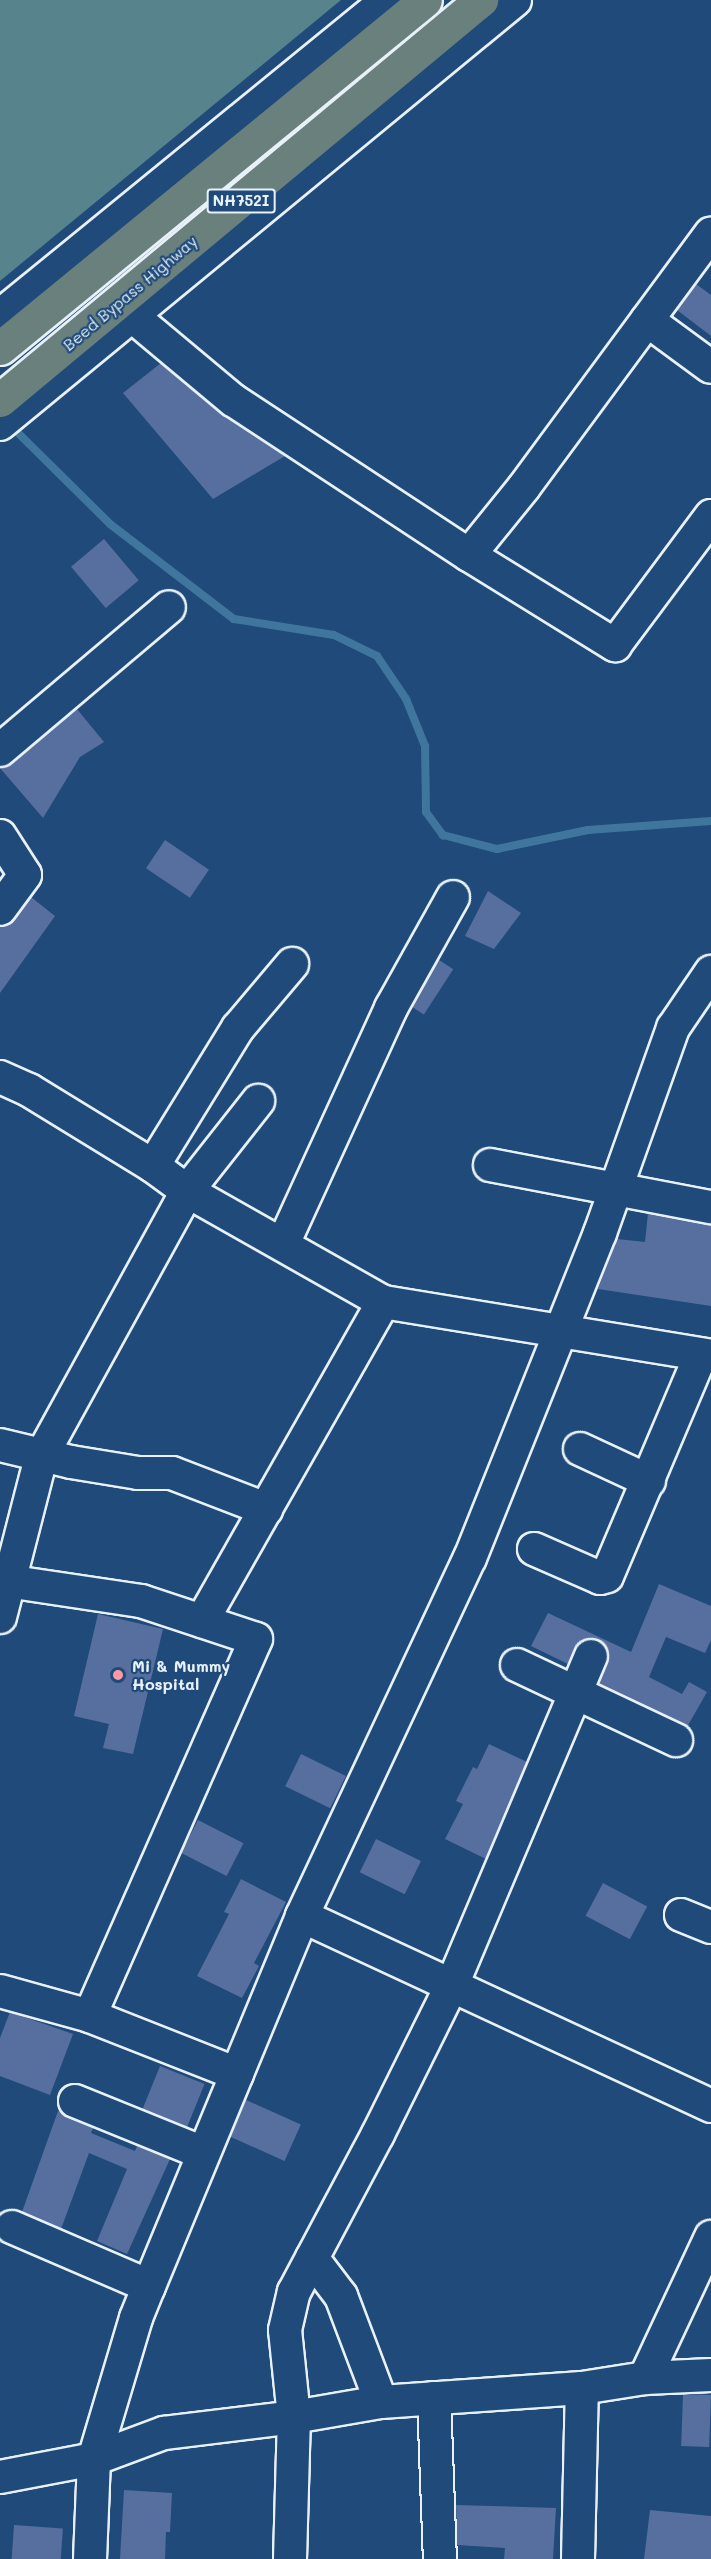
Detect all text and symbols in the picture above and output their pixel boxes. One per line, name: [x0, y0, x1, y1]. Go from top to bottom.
road number: NH752I: [206, 189, 276, 213]
street label: Beed Bypass Highway: [59, 231, 201, 355]
place label: Mi & Mummy Hospital: [132, 1656, 230, 1694]
marker: Mi & Mummy Hospital: [109, 1666, 127, 1684]

